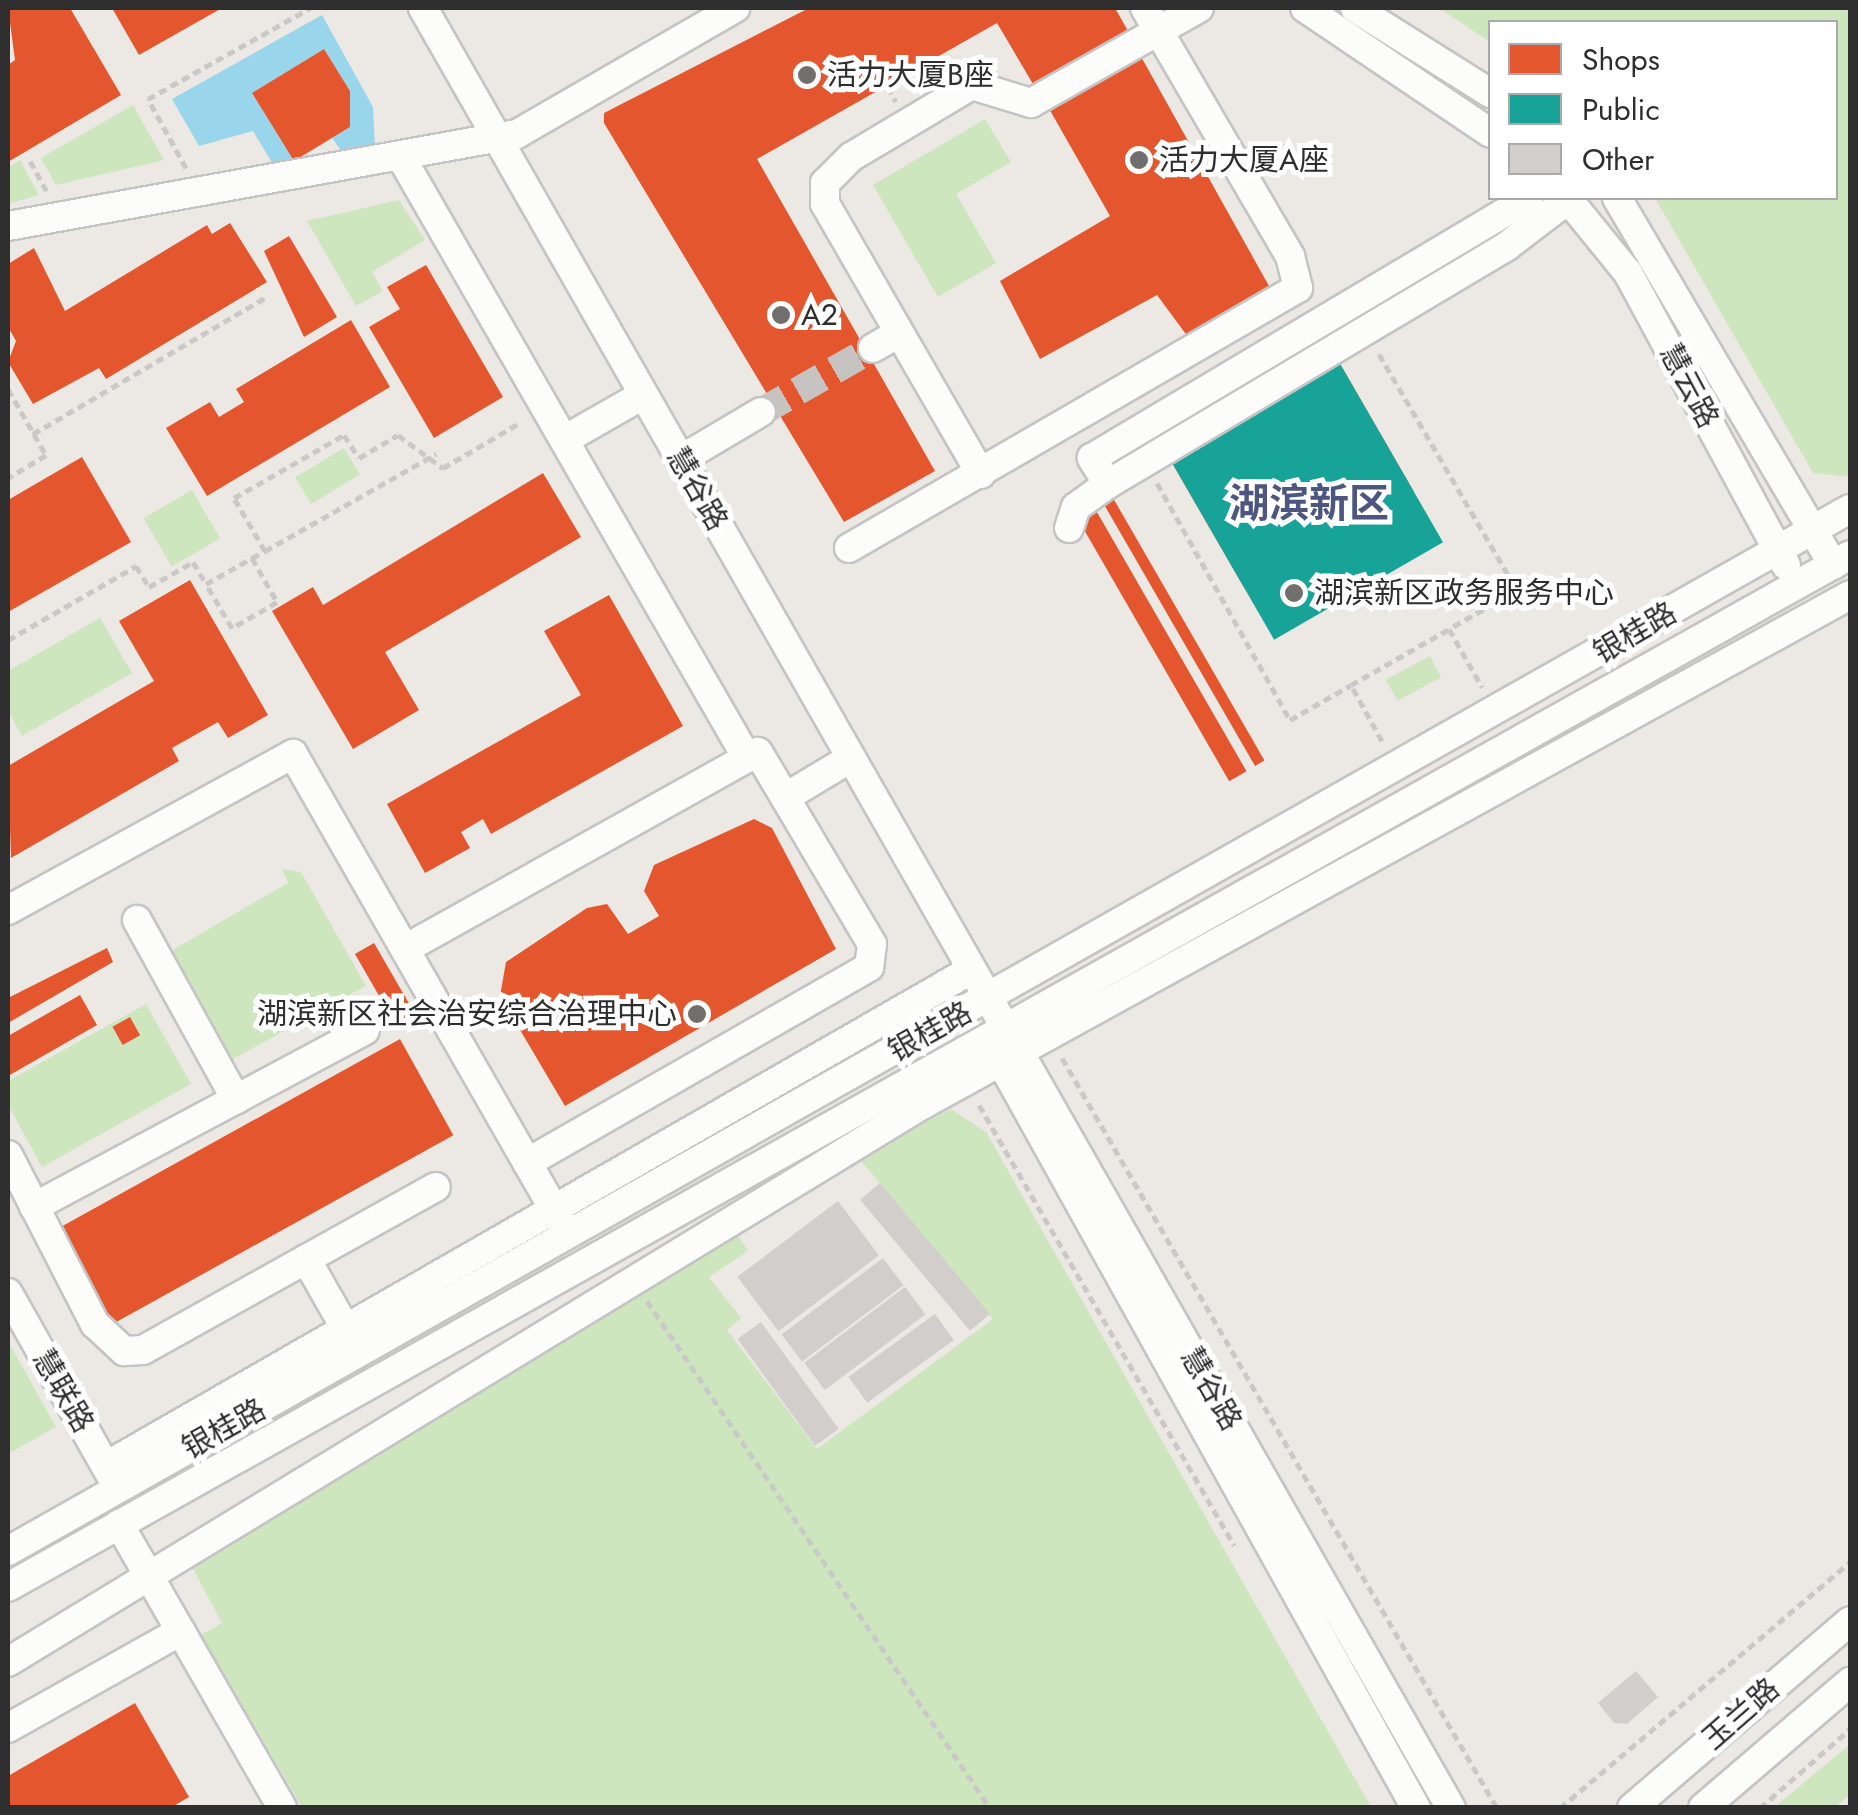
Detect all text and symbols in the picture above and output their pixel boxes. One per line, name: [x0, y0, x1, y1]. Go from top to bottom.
legend: [1488, 20, 1838, 200]
text: Shops: [1582, 38, 1660, 81]
place label: 活力大厦B座: [827, 57, 994, 93]
marker: 活力大厦B座: [796, 64, 818, 86]
text: Public: [1582, 88, 1660, 131]
text: Other: [1582, 138, 1654, 181]
place label: 活力大厦A座: [1159, 142, 1329, 178]
marker: 活力大厦A座: [1128, 149, 1150, 171]
place label: A2: [801, 297, 838, 333]
marker: A2: [770, 304, 792, 326]
street label: 慧云路: [1652, 338, 1726, 434]
street label: 慧谷路: [659, 441, 735, 537]
district label: 湖滨新区: [1229, 479, 1389, 527]
place label: 湖滨新区政务服务中心: [1314, 575, 1614, 611]
marker: 湖滨新区政务服务中心: [1283, 582, 1305, 604]
street label: 银桂路: [1587, 595, 1683, 671]
street label: 银桂路: [882, 994, 978, 1070]
place label: 湖滨新区社会治安综合治理中心: [257, 996, 677, 1032]
marker: 湖滨新区社会治安综合治理中心: [686, 1003, 708, 1025]
street label: 慧谷路: [1173, 1341, 1249, 1437]
street label: 慧联路: [25, 1343, 101, 1439]
street label: 银桂路: [176, 1391, 272, 1467]
street label: 玉兰路: [1695, 1671, 1787, 1757]

